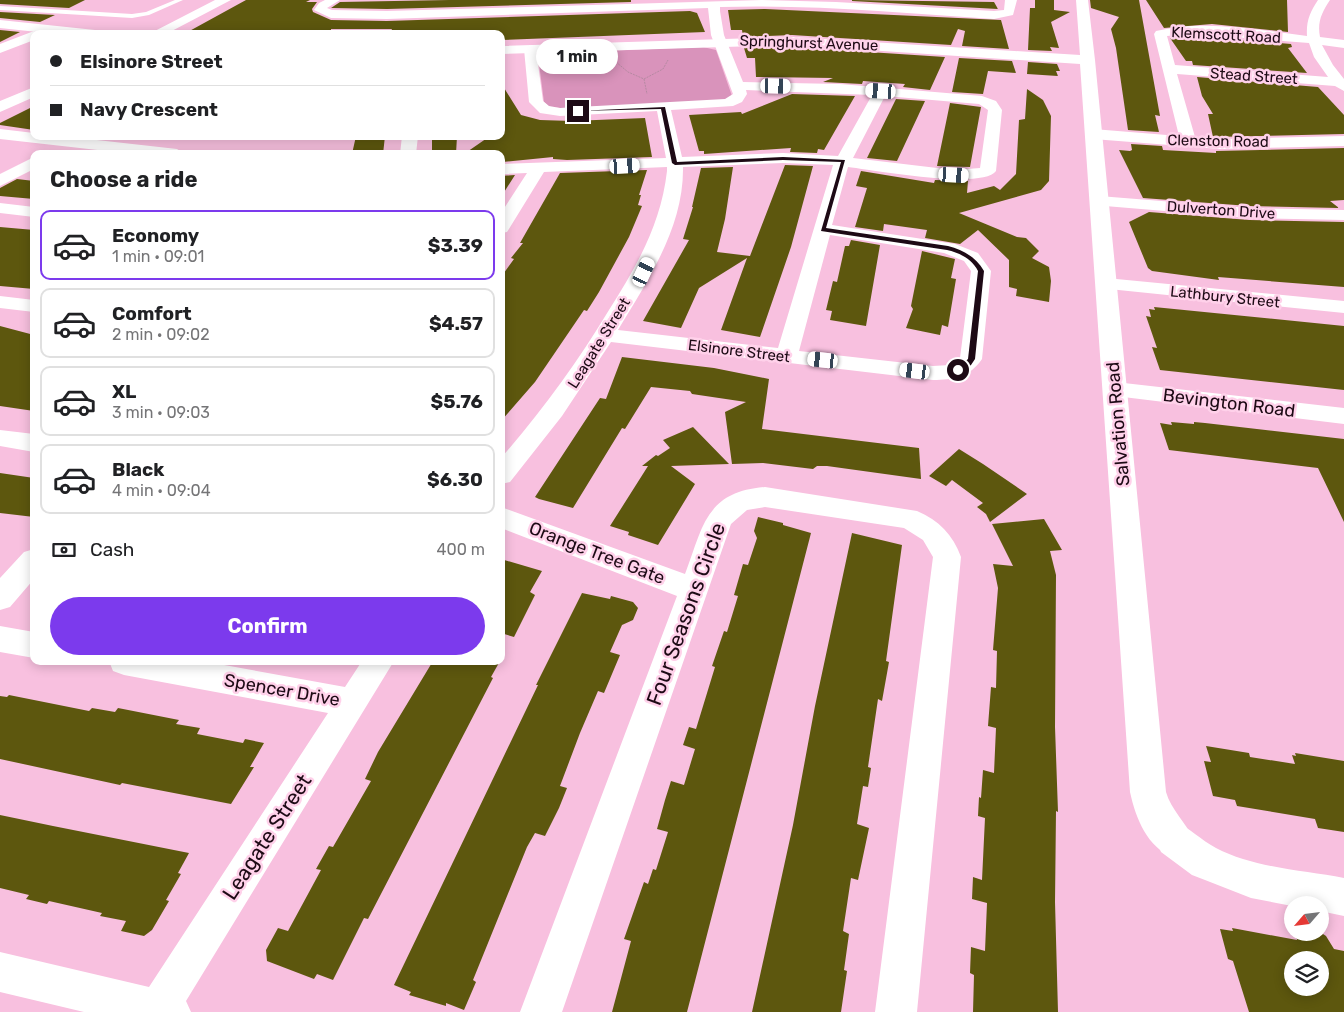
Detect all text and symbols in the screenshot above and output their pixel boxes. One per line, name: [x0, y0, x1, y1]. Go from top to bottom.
street label: Klemscott Road: [1171, 23, 1281, 47]
street label: Springhurst Avenue: [739, 32, 879, 54]
callout: 1 min: [537, 38, 619, 74]
text: 1 min: [557, 47, 597, 66]
text: Elsinore Street: [80, 50, 223, 73]
street label: Stead Street: [1210, 64, 1299, 88]
car: [760, 78, 791, 94]
car: [865, 83, 896, 99]
text: Navy Crescent: [80, 98, 218, 121]
route end: [567, 100, 589, 122]
street label: Clenston Road: [1167, 131, 1269, 151]
car: [609, 158, 640, 174]
text: Choose a ride: [50, 166, 197, 193]
car: [938, 167, 969, 183]
street label: Dulverton Drive: [1166, 197, 1276, 223]
icon: car: [52, 223, 97, 268]
text: Economy: [112, 224, 199, 247]
text: $3.39: [428, 234, 483, 257]
text: 1 min · 09:01: [112, 247, 204, 266]
car: [630, 255, 657, 289]
street label: Lathbury Street: [1169, 282, 1281, 312]
street label: Leagate Street: [564, 294, 634, 392]
icon: car: [52, 301, 97, 346]
text: Comfort: [112, 302, 192, 325]
text: $4.57: [429, 312, 483, 335]
text: 2 min · 09:02: [112, 325, 210, 344]
street label: Elsinore Street: [687, 336, 791, 366]
car: [807, 351, 838, 369]
route start: [947, 359, 969, 381]
street label: Salvation Road: [1102, 361, 1134, 487]
car: [899, 362, 930, 380]
icon: car: [52, 379, 97, 424]
text: XL: [112, 380, 136, 403]
street label: Bevington Road: [1162, 384, 1296, 422]
text: $5.76: [431, 390, 483, 413]
text: 3 min · 09:03: [112, 403, 210, 422]
icon: car: [52, 457, 97, 502]
text: Black: [112, 458, 164, 481]
text: $6.30: [427, 468, 483, 491]
text: 4 min · 09:04: [112, 481, 211, 500]
street label: Orange Tree Gate: [526, 517, 668, 589]
street label: Four Seasons Circle: [641, 519, 730, 709]
icon: cash: [50, 536, 78, 564]
text: Cash: [90, 538, 134, 561]
text: 400 m: [437, 540, 485, 559]
button: Confirm: [50, 597, 485, 655]
street label: Spencer Drive: [222, 669, 342, 711]
street label: Leagate Street: [217, 769, 316, 904]
north arrow: [1284, 896, 1329, 941]
map controls: [1284, 896, 1329, 996]
button: layers: [1284, 951, 1329, 996]

